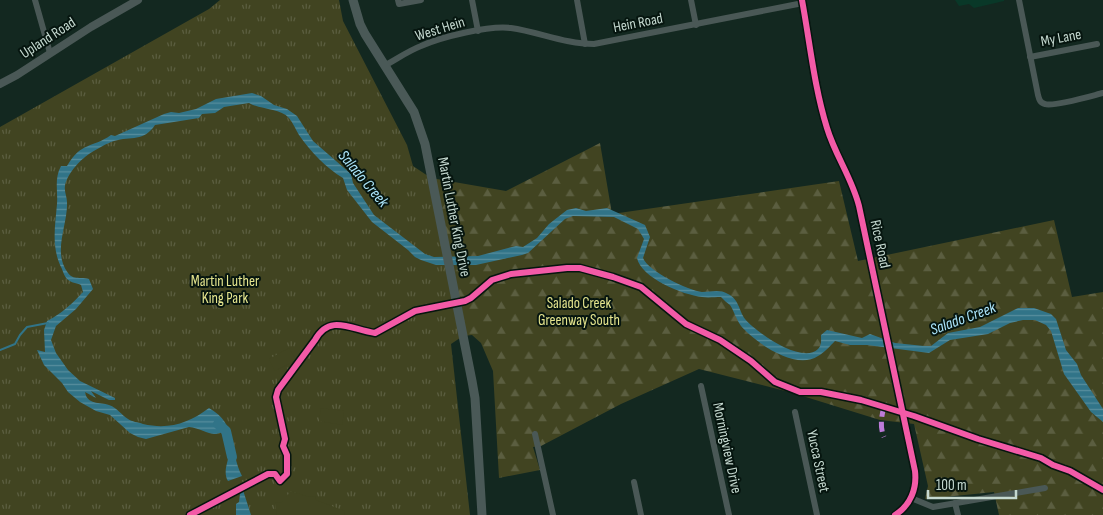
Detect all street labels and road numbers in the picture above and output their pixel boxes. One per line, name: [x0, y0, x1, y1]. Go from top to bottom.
street label: Hein Road: [612, 9, 664, 37]
street label: West Hein: [413, 12, 467, 46]
street label: Upland Road: [17, 13, 79, 63]
street label: My Lane: [1039, 25, 1083, 51]
street label: Martin Luther King Drive: [433, 156, 475, 278]
street label: Rice Road: [866, 218, 894, 270]
street label: Morningview Drive: [708, 401, 746, 495]
street label: Yucca Street: [802, 428, 834, 494]

